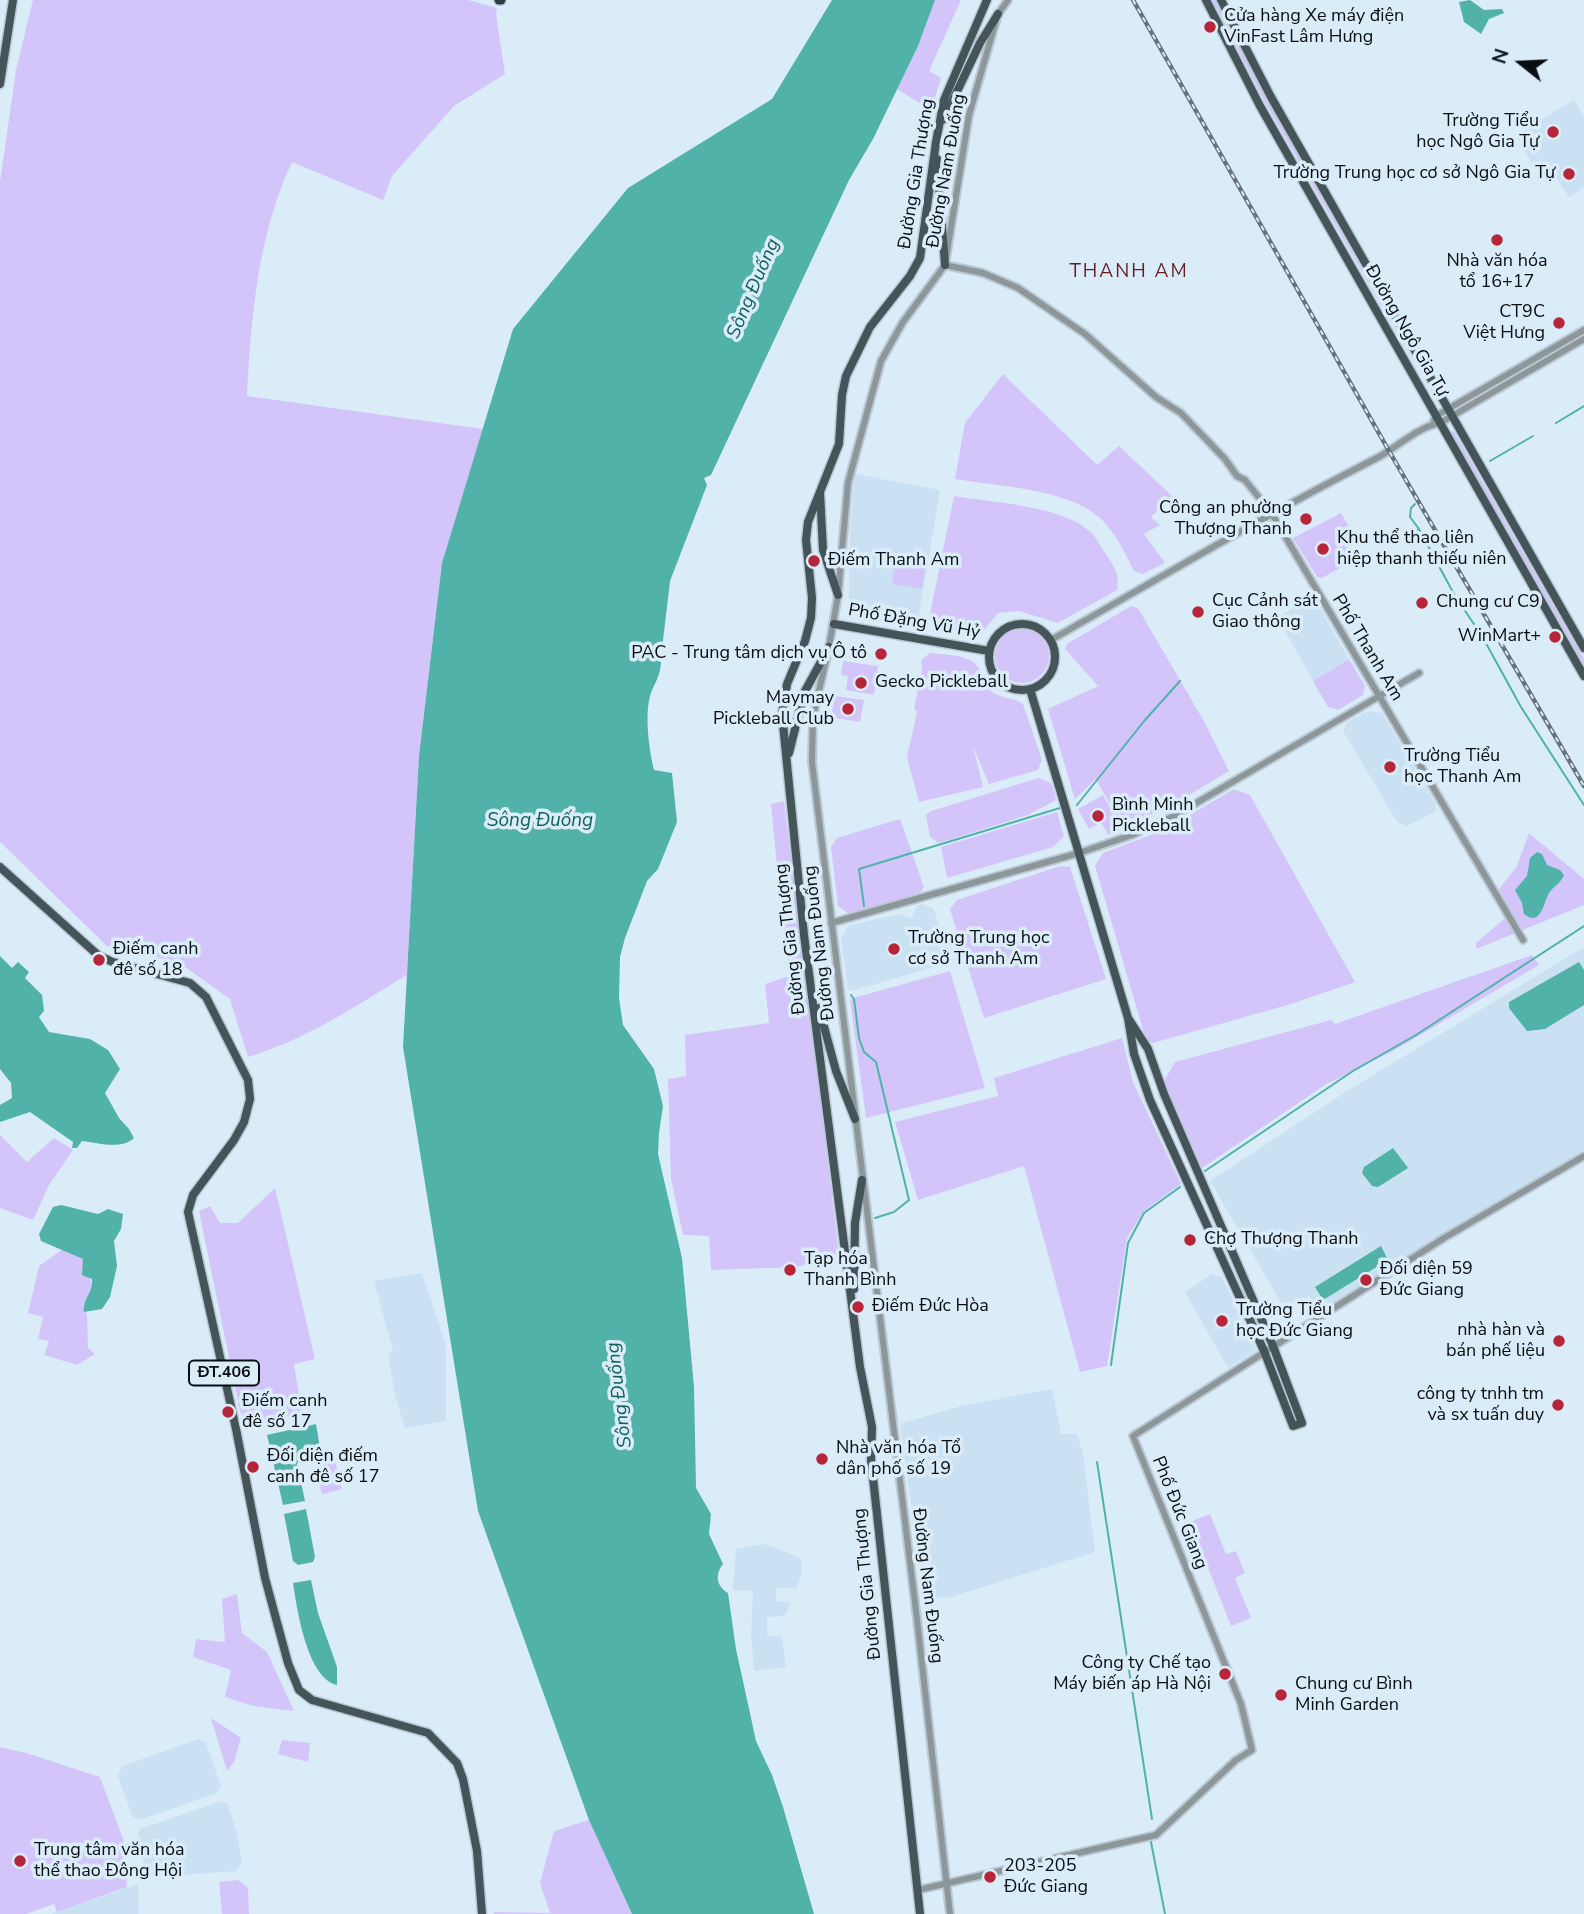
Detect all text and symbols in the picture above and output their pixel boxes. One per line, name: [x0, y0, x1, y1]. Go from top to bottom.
place label: Cửa hàng Xe máy điện VinFast Lâm Hưng: [1224, 6, 1404, 48]
marker: Cửa hàng Xe máy điện VinFast Lâm Hưng: [1202, 19, 1218, 35]
north arrow: [1486, 28, 1556, 98]
text: N: [1486, 46, 1516, 67]
street label: Đường Nam Đuống: [923, 92, 971, 250]
street label: Đường Gia Thượng: [894, 97, 940, 251]
place label: Trường Tiểu học Ngô Gia Tự: [1416, 111, 1539, 154]
marker: Trường Tiểu học Ngô Gia Tự: [1545, 124, 1561, 140]
place label: Trường Trung học cơ sở Ngô Gia Tự: [1273, 163, 1555, 185]
marker: Trường Trung học cơ sở Ngô Gia Tự: [1561, 166, 1577, 182]
marker: Nhà văn hóa tổ 16+17: [1489, 232, 1505, 248]
water label: Sông Đuống: [723, 236, 785, 342]
place label: Nhà văn hóa tổ 16+17: [1447, 251, 1547, 294]
district label: THANH AM: [1070, 261, 1188, 283]
street label: Đường Ngô Gia Tự: [1360, 261, 1452, 401]
place label: CT9C Việt Hưng: [1463, 302, 1545, 344]
marker: CT9C Việt Hưng: [1551, 315, 1567, 331]
place label: Công an phường Thượng Thanh: [1159, 498, 1292, 540]
marker: Công an phường Thượng Thanh: [1298, 511, 1314, 527]
place label: Khu thể thao liên hiệp thanh thiếu niên: [1337, 528, 1506, 570]
marker: Khu thể thao liên hiệp thanh thiếu niên: [1315, 541, 1331, 557]
place label: Điếm Thanh Am: [828, 550, 959, 572]
marker: Điếm Thanh Am: [806, 553, 822, 569]
place label: Cục Cảnh sát Giao thông: [1212, 591, 1318, 634]
street label: Phố Thanh Am: [1327, 591, 1407, 705]
place label: Chung cư C9: [1436, 592, 1540, 614]
marker: Chung cư C9: [1414, 595, 1430, 611]
street label: Phố Đặng Vũ Hỷ: [846, 600, 982, 644]
marker: Cục Cảnh sát Giao thông: [1190, 604, 1206, 620]
place label: WinMart+: [1458, 626, 1541, 648]
marker: WinMart+: [1547, 629, 1563, 645]
place label: PAC - Trung tâm dịch vụ Ô tô: [631, 643, 867, 665]
marker: PAC - Trung tâm dịch vụ Ô tô: [873, 646, 889, 662]
place label: Gecko Pickleball: [875, 672, 1008, 694]
marker: Gecko Pickleball: [853, 675, 869, 691]
place label: Maymay Pickleball Club: [713, 688, 834, 730]
marker: Maymay Pickleball Club: [840, 701, 856, 717]
place label: Trường Tiểu học Thanh Am: [1404, 746, 1521, 788]
marker: Trường Tiểu học Thanh Am: [1382, 759, 1398, 775]
place label: Bình Minh Pickleball: [1112, 795, 1193, 838]
marker: Bình Minh Pickleball: [1090, 808, 1106, 824]
water label: Sông Đuống: [487, 810, 593, 832]
street label: Đường Gia Thượng: [771, 862, 811, 1016]
street label: Đường Nam Đuống: [800, 864, 840, 1022]
place label: Trường Trung học cơ sở Thanh Am: [908, 928, 1049, 970]
place label: Điếm canh đê số 18: [113, 939, 198, 982]
marker: Trường Trung học cơ sở Thanh Am: [886, 941, 902, 957]
marker: Điếm canh đê số 18: [91, 952, 107, 968]
place label: Chợ Thượng Thanh: [1204, 1229, 1359, 1251]
marker: Chợ Thượng Thanh: [1182, 1232, 1198, 1248]
place label: Tạp hóa Thanh Bình: [804, 1249, 896, 1292]
place label: Đối diện 59 Đức Giang: [1380, 1259, 1473, 1302]
marker: Tạp hóa Thanh Bình: [782, 1262, 798, 1278]
marker: Đối diện 59 Đức Giang: [1358, 1272, 1374, 1288]
place label: Điếm Đức Hòa: [872, 1296, 989, 1318]
marker: Điếm Đức Hòa: [850, 1299, 866, 1315]
place label: Trường Tiểu học Đức Giang: [1236, 1300, 1353, 1342]
marker: Trường Tiểu học Đức Giang: [1214, 1313, 1230, 1329]
place label: nhà hàn và bán phế liệu: [1446, 1320, 1545, 1362]
marker: nhà hàn và bán phế liệu: [1551, 1333, 1567, 1349]
water label: Sông Đuống: [602, 1341, 638, 1449]
road number: ĐT.406: [189, 1360, 259, 1386]
place label: công ty tnhh tm và sx tuấn duy: [1417, 1384, 1544, 1426]
place label: Điếm canh đê số 17: [242, 1391, 327, 1434]
marker: công ty tnhh tm và sx tuấn duy: [1550, 1397, 1566, 1413]
marker: Điếm canh đê số 17: [220, 1404, 236, 1420]
place label: Nhà văn hóa Tổ dân phố số 19: [836, 1438, 961, 1480]
place label: Đối diện điếm canh đê số 17: [267, 1446, 379, 1488]
marker: Nhà văn hóa Tổ dân phố số 19: [814, 1451, 830, 1467]
street label: Phố Đức Giang: [1146, 1453, 1212, 1573]
marker: Đối diện điếm canh đê số 17: [245, 1459, 261, 1475]
street label: Đường Gia Thượng: [849, 1507, 887, 1661]
street label: Đường Nam Đuống: [907, 1507, 947, 1665]
place label: Công ty Chế tạo Máy biến áp Hà Nội: [1053, 1653, 1211, 1696]
marker: Công ty Chế tạo Máy biến áp Hà Nội: [1217, 1666, 1233, 1682]
place label: Chung cư Bình Minh Garden: [1295, 1674, 1413, 1716]
marker: Chung cư Bình Minh Garden: [1273, 1687, 1289, 1703]
place label: Trung tâm văn hóa thể thao Đông Hội: [34, 1840, 185, 1882]
marker: Trung tâm văn hóa thể thao Đông Hội: [12, 1853, 28, 1869]
place label: 203-205 Đức Giang: [1004, 1856, 1088, 1898]
marker: 203-205 Đức Giang: [982, 1869, 998, 1885]

